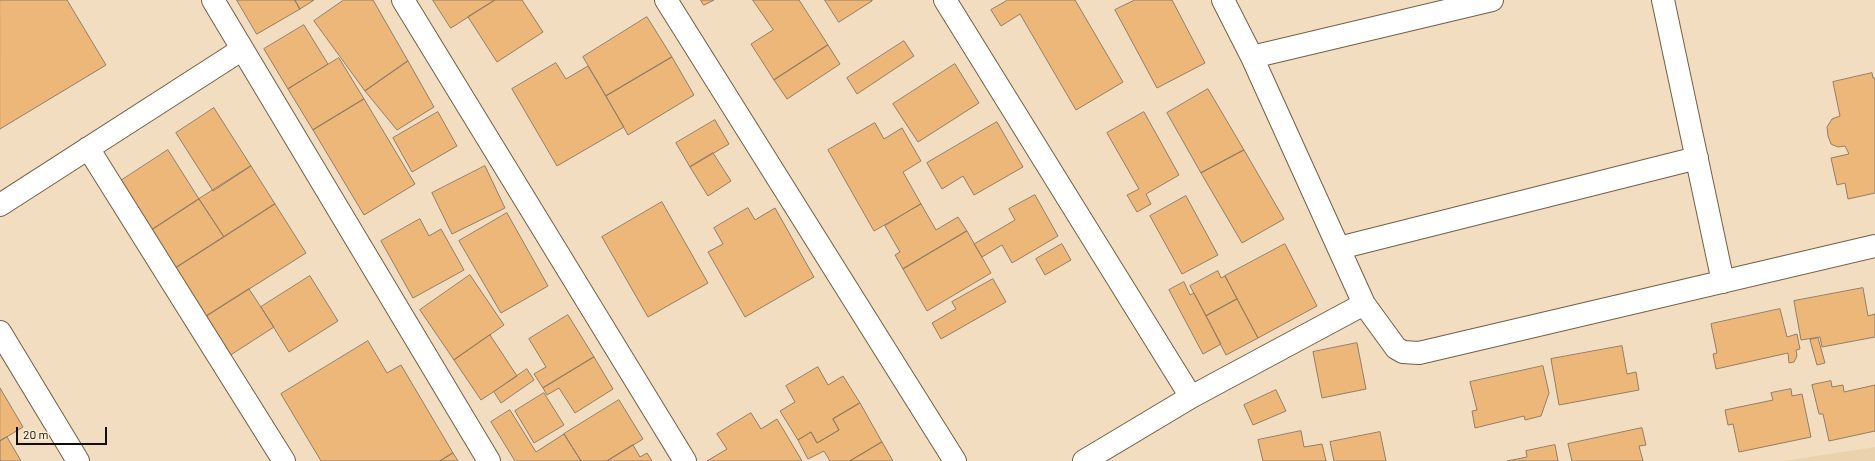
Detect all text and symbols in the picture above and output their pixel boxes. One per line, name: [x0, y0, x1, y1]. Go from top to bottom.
scale bar: [18, 419, 109, 445]
text: 20 m: [23, 427, 49, 441]

